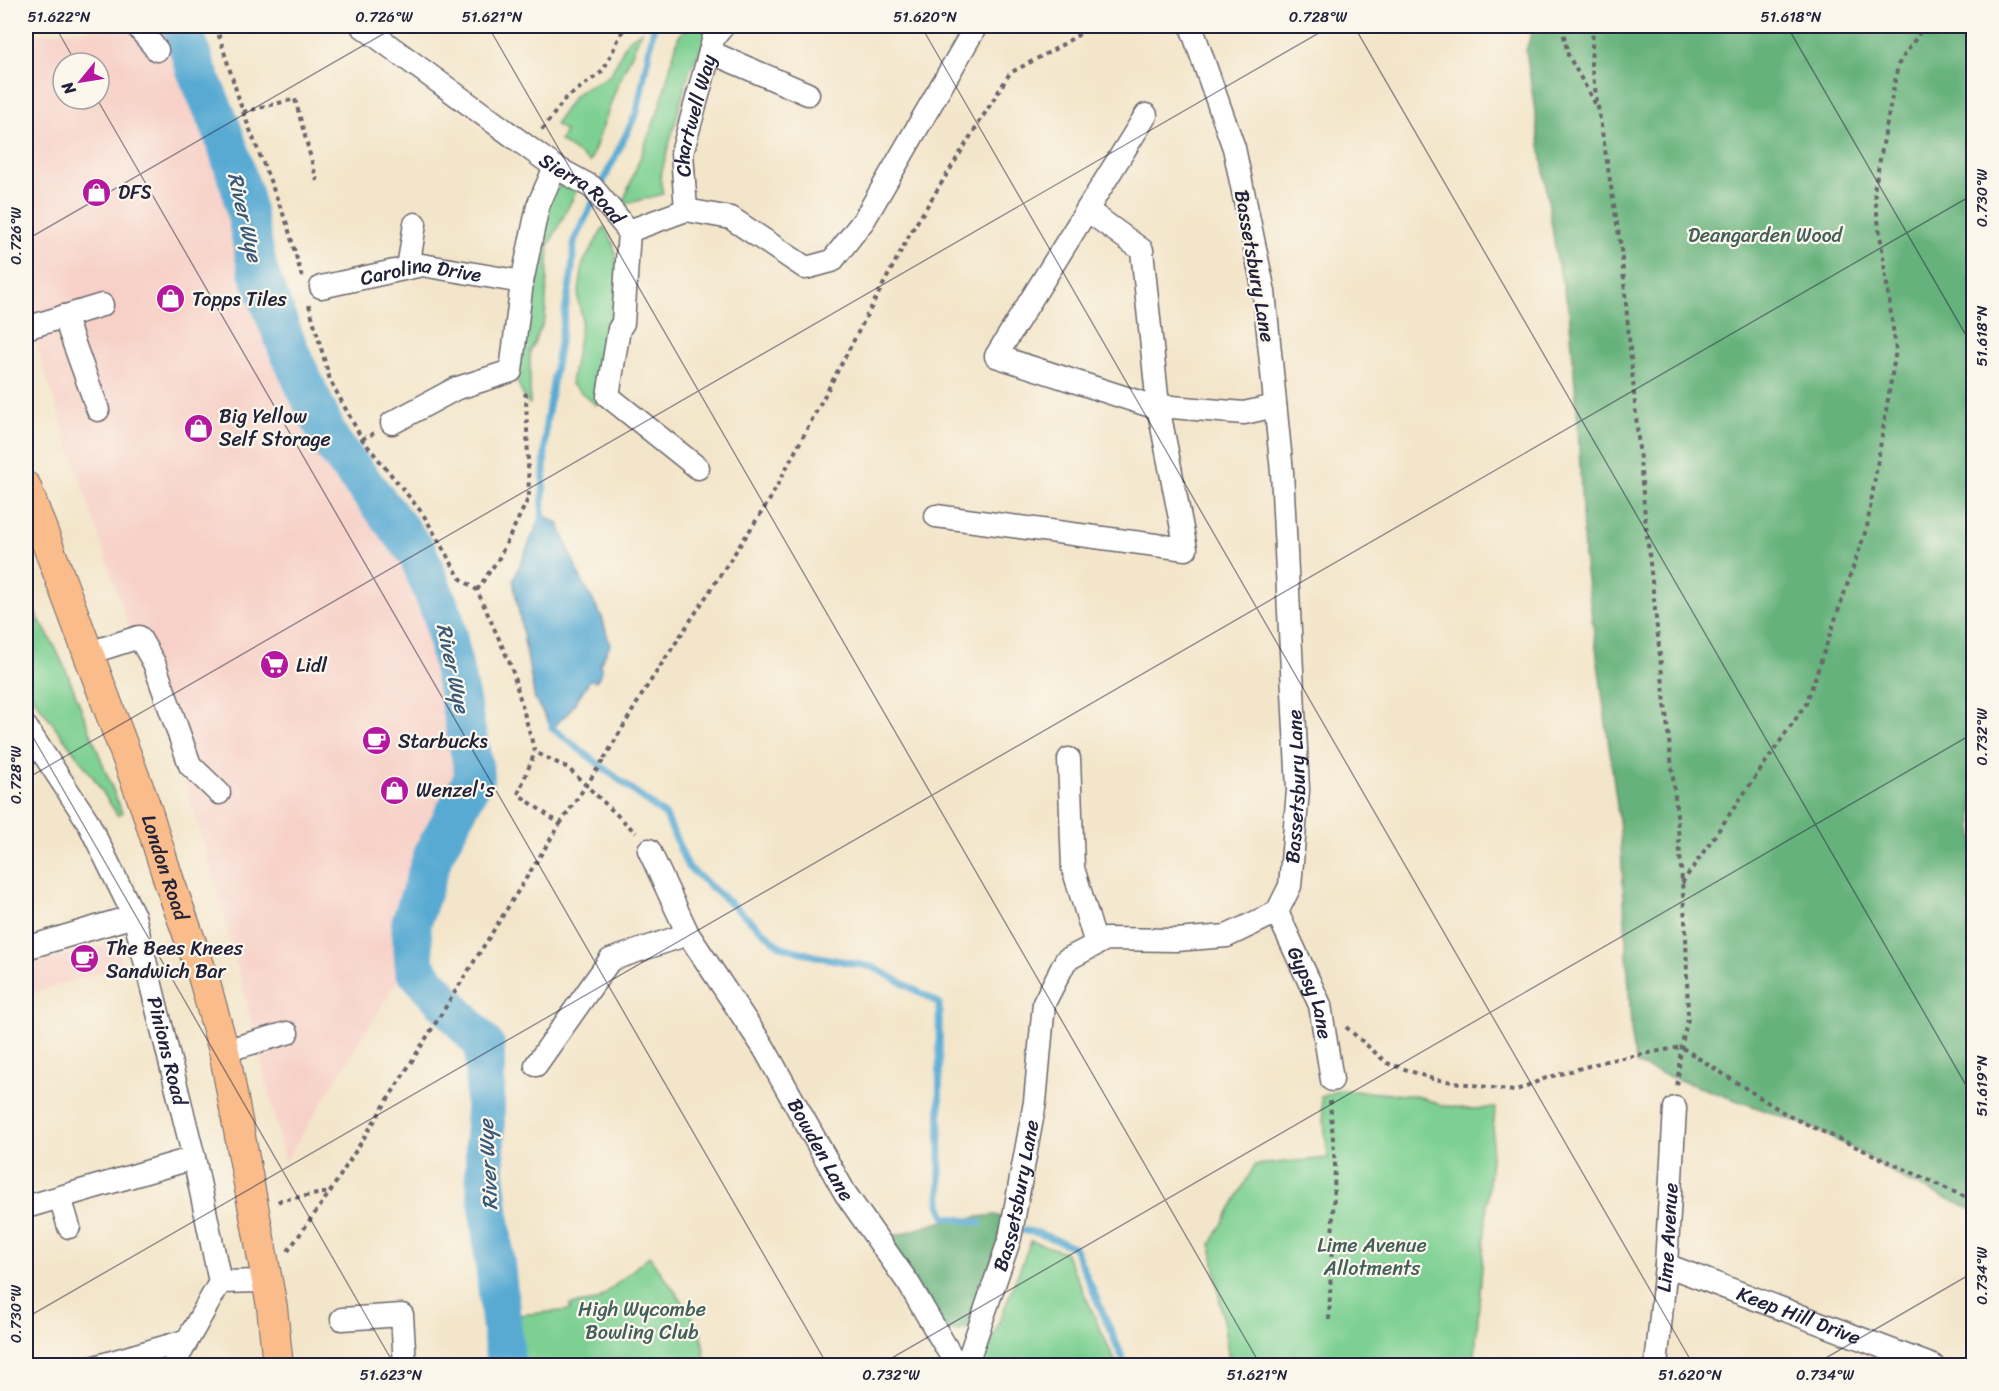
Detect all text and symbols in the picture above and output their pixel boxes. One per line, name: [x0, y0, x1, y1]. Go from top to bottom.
text: 51.622°N: [28, 4, 91, 30]
text: 0.726°W: [355, 4, 413, 30]
text: 51.621°N: [462, 4, 523, 30]
text: 51.620°N: [893, 4, 957, 30]
text: 0.728°W: [1289, 4, 1348, 30]
text: 51.618°N: [1761, 4, 1822, 30]
street label: Chartwell Way: [665, 50, 727, 178]
north arrow: [51, 51, 111, 111]
text: N: [53, 75, 84, 101]
street label: Sierra Road: [531, 144, 635, 234]
text: 0.730°W: [1969, 168, 1995, 227]
water label: River Wye: [216, 169, 274, 267]
place label: DFS: [118, 175, 152, 210]
shop icon: DFS: [81, 176, 113, 208]
street label: Bassetsbury Lane: [1224, 187, 1285, 345]
text: 0.726°W: [3, 207, 29, 265]
park label: Deangarden Wood: [1688, 218, 1844, 253]
street label: Carolina Drive: [357, 248, 484, 296]
place label: Topps Tiles: [192, 282, 287, 317]
shop icon: Topps Tiles: [155, 283, 187, 315]
text: 51.618°N: [1969, 305, 1995, 366]
place label: Big Yellow Self Storage: [219, 399, 331, 457]
shop icon: Big Yellow Self Storage: [182, 412, 214, 444]
water label: River Wye: [425, 620, 481, 718]
place label: Lidl: [296, 648, 328, 683]
supermarket icon: Lidl: [259, 649, 291, 681]
text: 0.732°W: [1969, 708, 1995, 766]
street label: Bassetsbury Lane: [1275, 709, 1316, 865]
place label: Starbucks: [398, 724, 489, 759]
cafe icon: Starbucks: [361, 725, 393, 757]
text: 0.728°W: [3, 745, 29, 804]
place label: Wenzel's: [416, 773, 495, 808]
shop icon: Wenzel's: [379, 774, 411, 806]
street label: London Road: [131, 810, 199, 927]
place label: The Bees Knees Sandwich Bar: [106, 931, 244, 989]
street label: Gypsy Lane: [1277, 940, 1342, 1042]
cafe icon: The Bees Knees Sandwich Bar: [69, 943, 101, 975]
street label: Pinions Road: [137, 993, 198, 1110]
text: 51.619°N: [1969, 1055, 1995, 1117]
street label: Bowden Lane: [777, 1092, 863, 1209]
water label: River Wye: [467, 1117, 509, 1211]
street label: Bassetsbury Lane: [983, 1117, 1049, 1276]
street label: Lime Avenue: [1646, 1182, 1689, 1294]
park label: Lime Avenue Allotments: [1317, 1228, 1427, 1286]
text: 0.734°W: [1969, 1246, 1995, 1305]
street label: Keep Hill Drive: [1732, 1276, 1866, 1355]
text: 0.730°W: [3, 1284, 29, 1343]
park label: High Wycombe Bowling Club: [578, 1292, 706, 1350]
text: 51.623°N: [360, 1362, 423, 1388]
text: 0.732°W: [862, 1362, 920, 1388]
text: 51.621°N: [1227, 1362, 1288, 1388]
text: 51.620°N: [1658, 1362, 1722, 1388]
text: 0.734°W: [1796, 1362, 1855, 1388]

